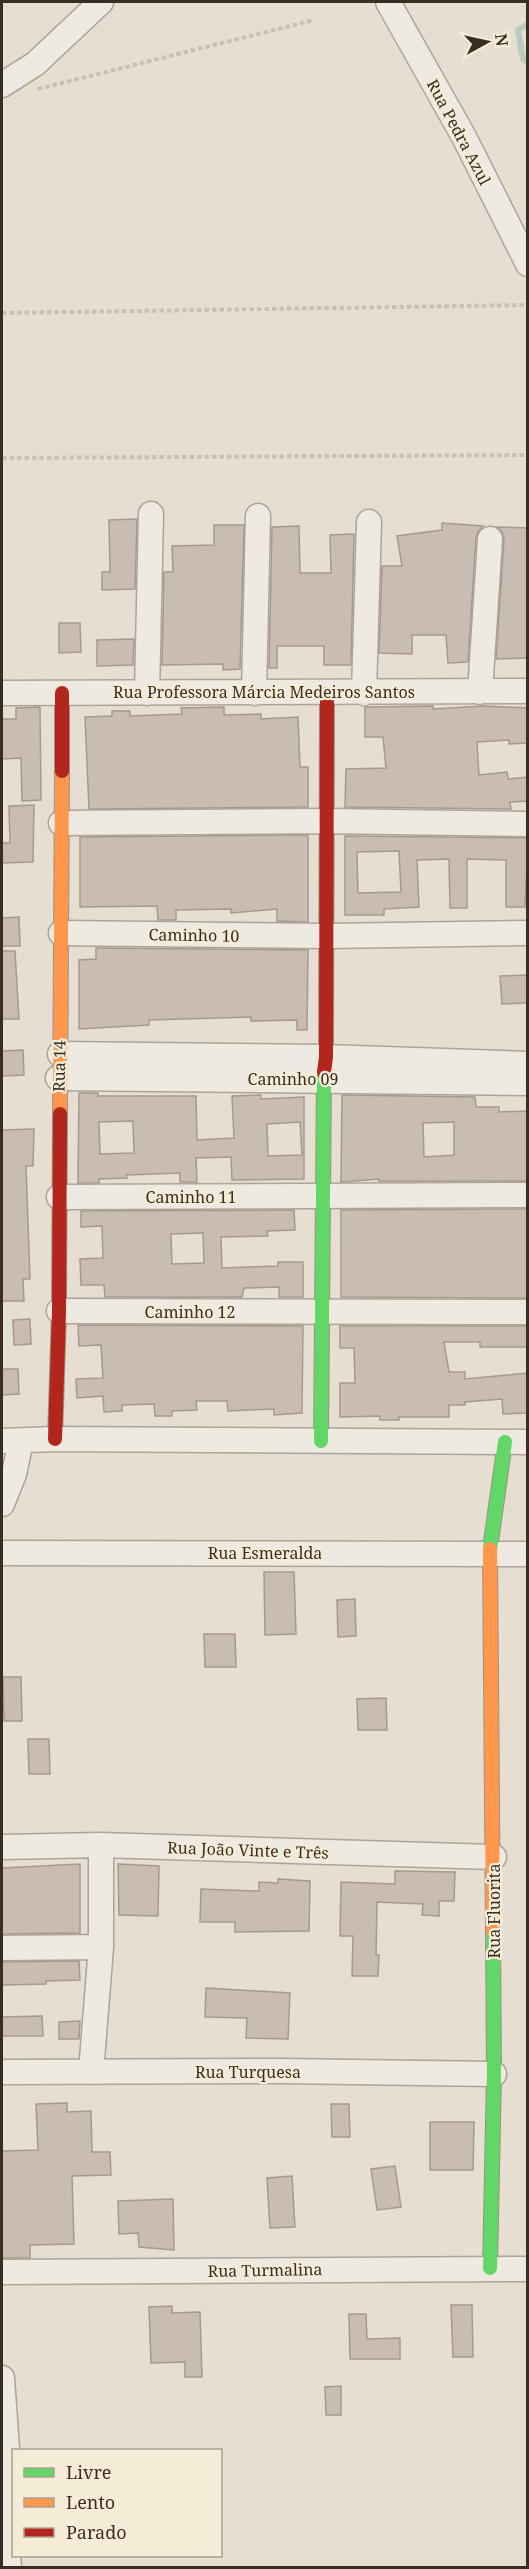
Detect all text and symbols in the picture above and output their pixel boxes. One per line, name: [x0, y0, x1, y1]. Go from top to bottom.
north arrow: [457, 12, 517, 72]
text: N: [490, 32, 514, 48]
street label: Rua Pedra Azul: [422, 75, 496, 189]
street label: Rua Professora Márcia Medeiros Santos: [113, 681, 415, 703]
street label: Caminho 10: [148, 923, 240, 947]
street label: Rua 14: [48, 1040, 70, 1092]
street label: Caminho 09: [248, 1068, 338, 1090]
street label: Caminho 11: [146, 1186, 236, 1208]
street label: Caminho 12: [145, 1301, 235, 1323]
street label: Rua Esmeralda: [208, 1542, 322, 1564]
street label: Rua João Vinte e Três: [167, 1836, 329, 1864]
street label: Rua Fluorita: [483, 1864, 505, 1958]
street label: Rua Turquesa: [195, 2061, 301, 2083]
street label: Rua Turmalina: [207, 2258, 323, 2282]
legend: [12, 2449, 222, 2557]
text: Livre: [66, 2460, 112, 2484]
text: Lento: [66, 2490, 115, 2514]
text: Parado: [66, 2520, 127, 2544]

